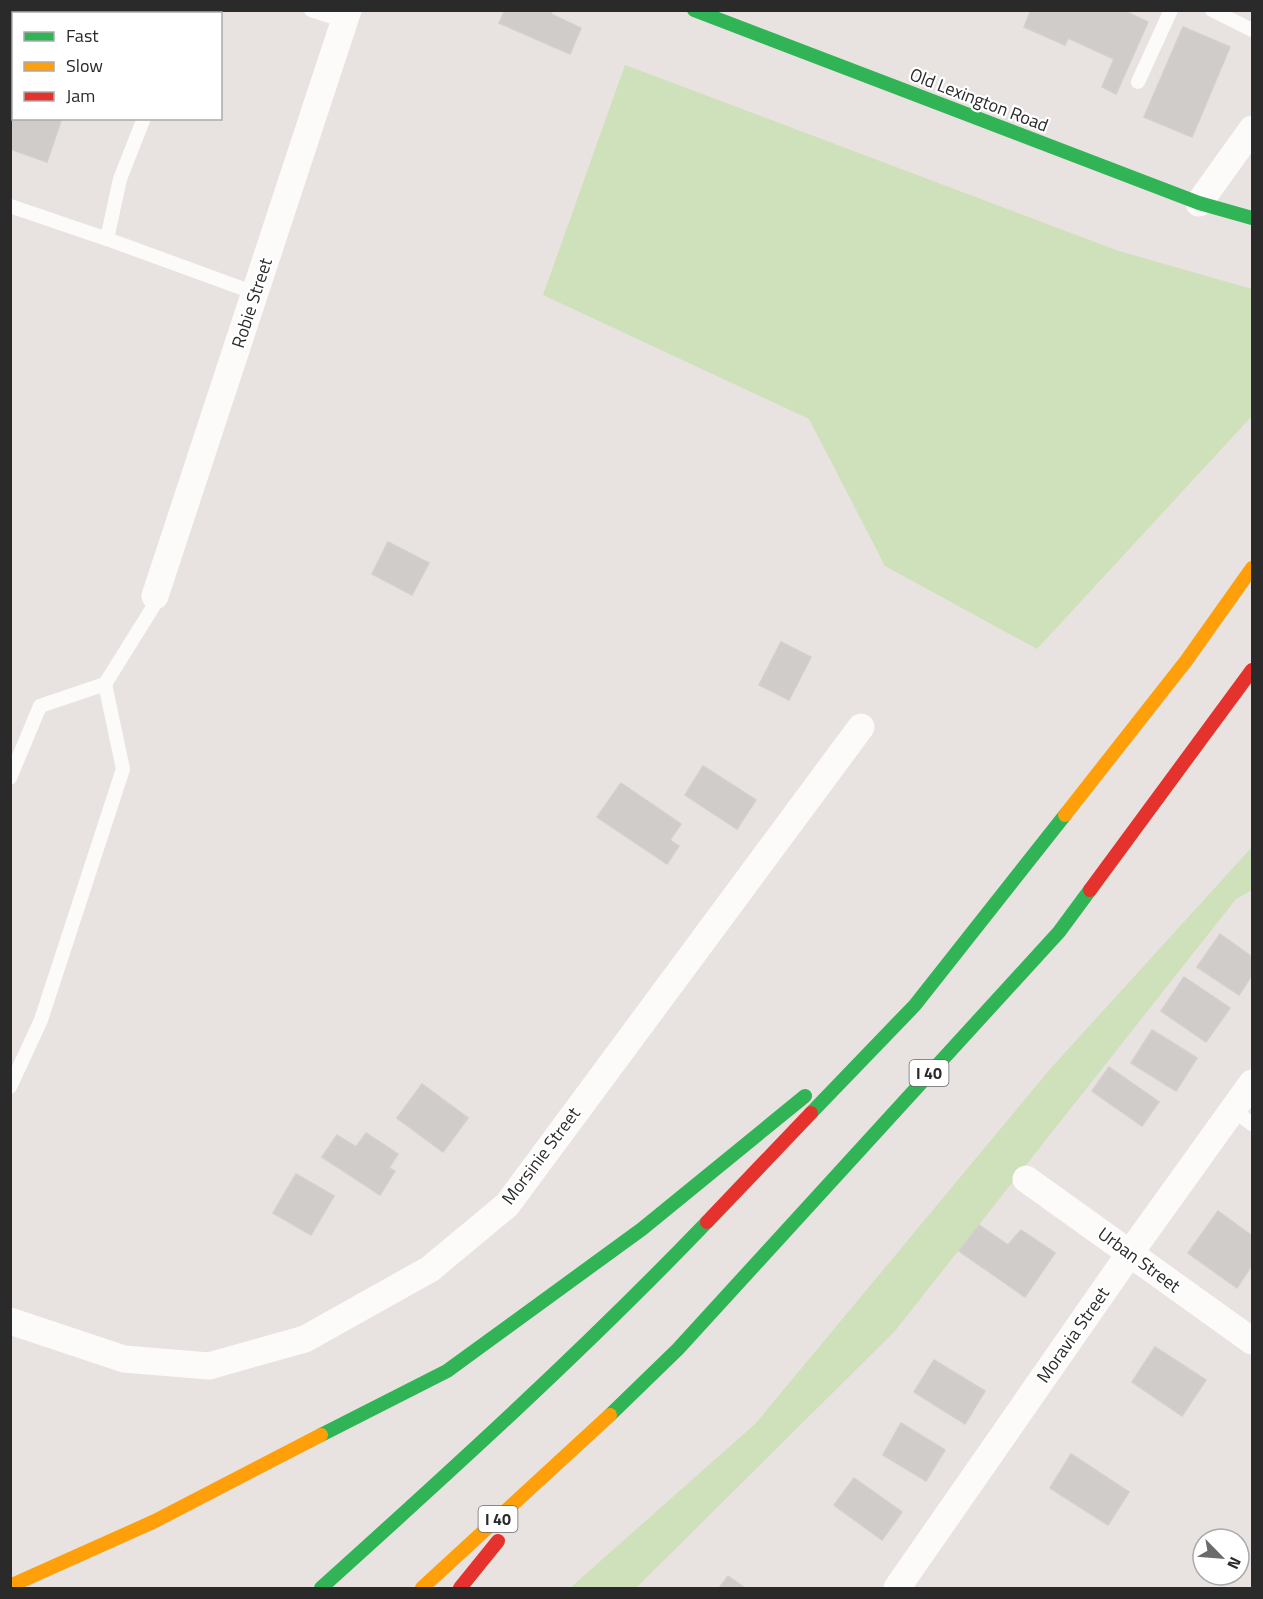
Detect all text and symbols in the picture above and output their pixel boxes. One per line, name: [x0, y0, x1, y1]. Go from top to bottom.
legend: [12, 12, 222, 120]
text: Fast: [66, 22, 99, 49]
text: Slow: [66, 52, 103, 79]
street label: Old Lexington Road: [906, 61, 1052, 138]
text: Jam: [66, 82, 95, 109]
street label: Robie Street: [224, 254, 279, 351]
road number: I 40: [910, 1060, 948, 1086]
street label: Morsinie Street: [495, 1101, 587, 1210]
street label: Urban Street: [1092, 1220, 1187, 1299]
street label: Moravia Street: [1030, 1281, 1116, 1388]
road number: I 40: [478, 1506, 518, 1532]
north arrow: [1191, 1527, 1251, 1587]
text: N: [1221, 1553, 1248, 1573]

